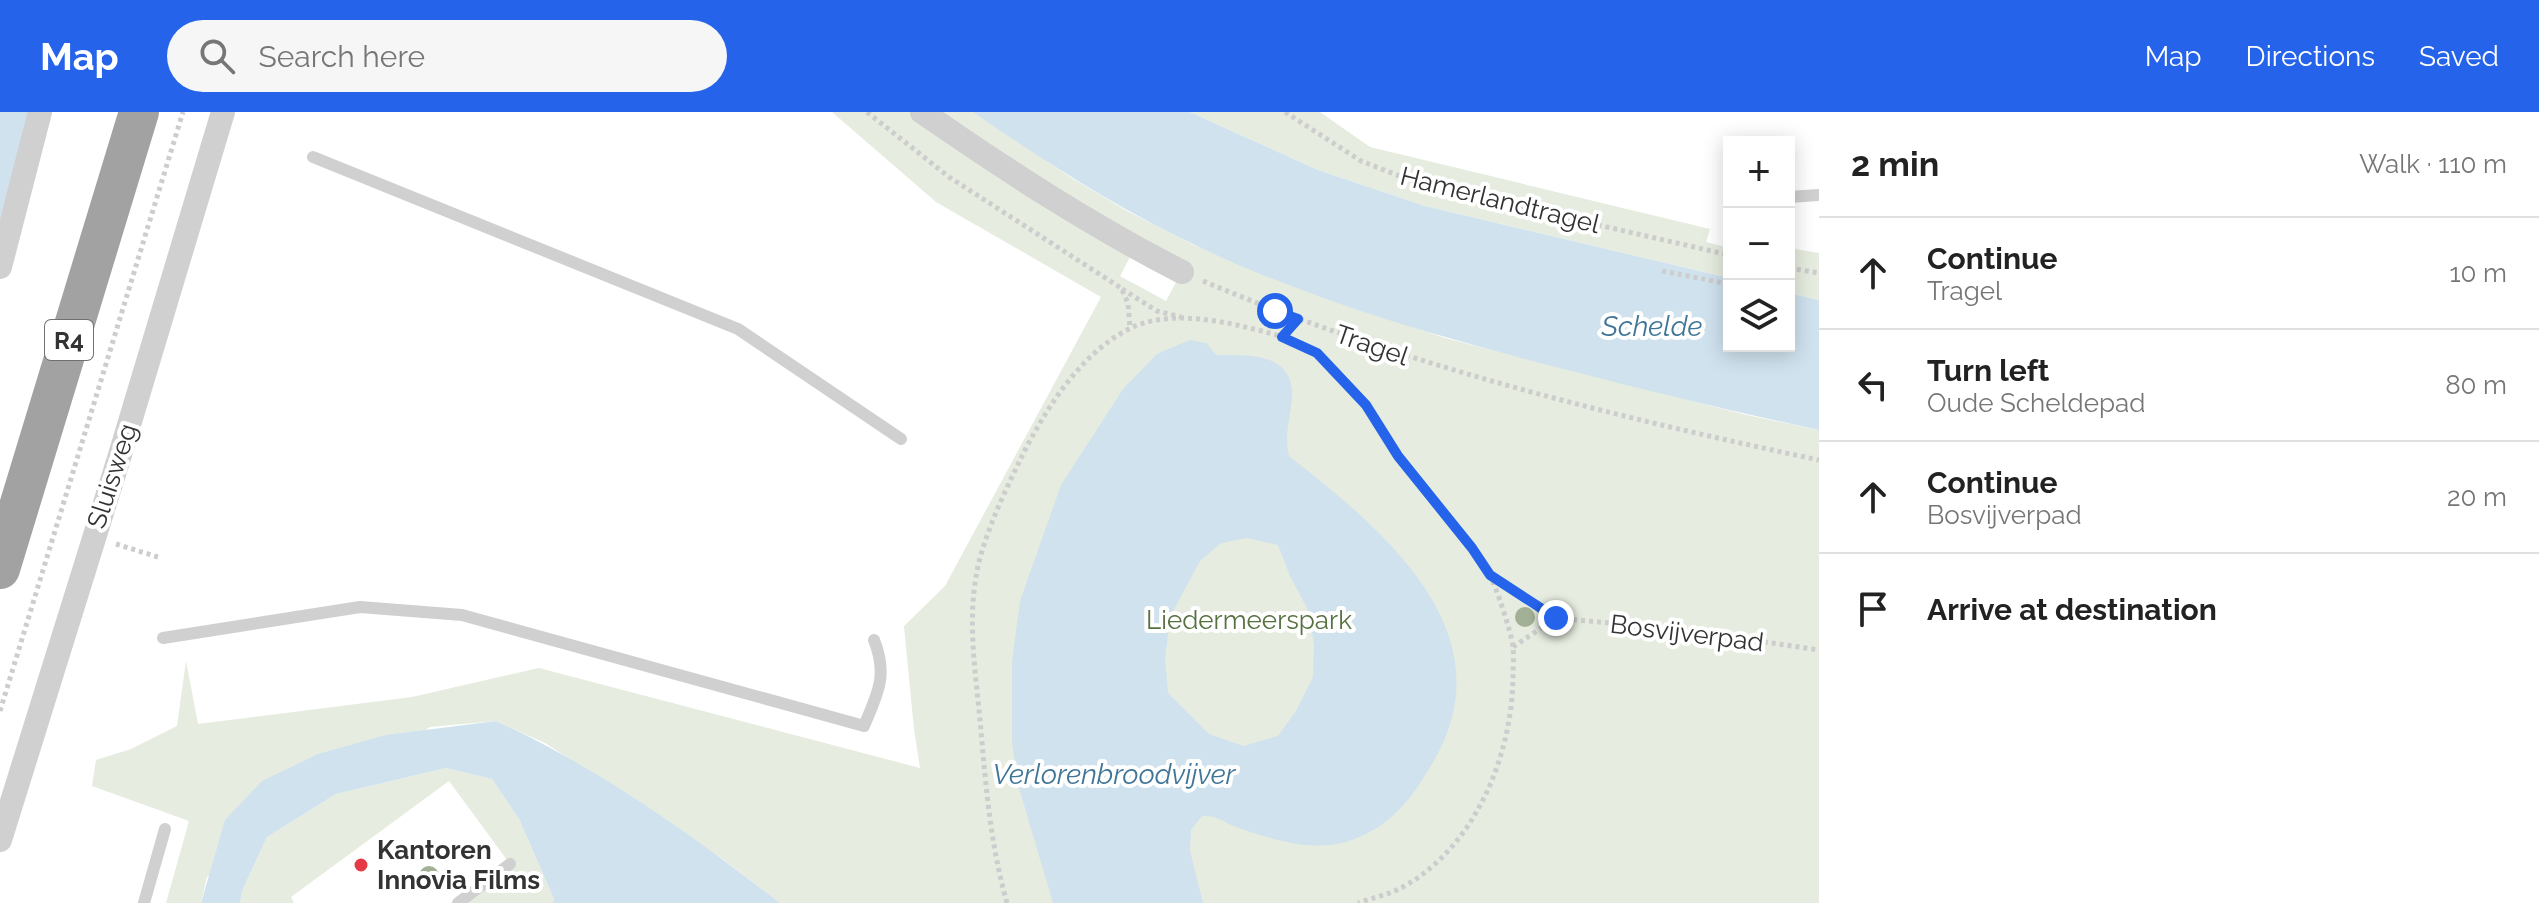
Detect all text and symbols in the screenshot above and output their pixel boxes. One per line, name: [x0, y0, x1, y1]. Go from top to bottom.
search box: [167, 20, 727, 92]
text: Map: [40, 34, 119, 79]
icon: search: [195, 34, 239, 78]
text: Search here: [259, 39, 425, 74]
text: Map: [2145, 40, 2202, 73]
text: Directions: [2246, 40, 2375, 73]
text: Saved: [2419, 40, 2499, 73]
map controls: [1723, 136, 1795, 352]
button: +: [1723, 136, 1795, 208]
text: 2 min: [1851, 144, 1939, 184]
text: Walk · 110 m: [2359, 149, 2507, 179]
street label: Hamerlandtragel: [1397, 161, 1604, 240]
button: −: [1723, 208, 1795, 280]
text: Continue: [1927, 241, 2058, 276]
icon: ahead: [1851, 251, 1895, 295]
text: 10 m: [2449, 258, 2507, 288]
text: Tragel: [1927, 276, 2002, 306]
button: layers: [1723, 280, 1795, 352]
route start: [1257, 293, 1293, 329]
water label: Schelde: [1601, 310, 1702, 343]
street label: Tragel: [1332, 319, 1413, 372]
road number: R4: [45, 320, 93, 360]
text: Turn left: [1927, 353, 2049, 388]
icon: left: [1851, 363, 1895, 407]
text: 80 m: [2445, 370, 2507, 400]
text: Oude Scheldepad: [1927, 388, 2145, 418]
street label: Sluisweg: [81, 420, 143, 532]
text: Continue: [1927, 465, 2058, 500]
icon: ahead: [1851, 475, 1895, 519]
text: 20 m: [2447, 482, 2507, 512]
text: Bosvijverpad: [1927, 500, 2082, 530]
icon: arrive: [1851, 587, 1895, 631]
text: Arrive at destination: [1927, 592, 2217, 627]
route end: [1538, 600, 1574, 636]
park label: Liedermeerspark: [1146, 605, 1352, 635]
street label: Bosvijverpad: [1608, 609, 1766, 657]
water label: Verlorenbroodvijver: [993, 758, 1237, 791]
place label: Kantoren Innovia Films: [377, 835, 540, 895]
marker: Kantoren Innovia Films: [352, 856, 370, 874]

